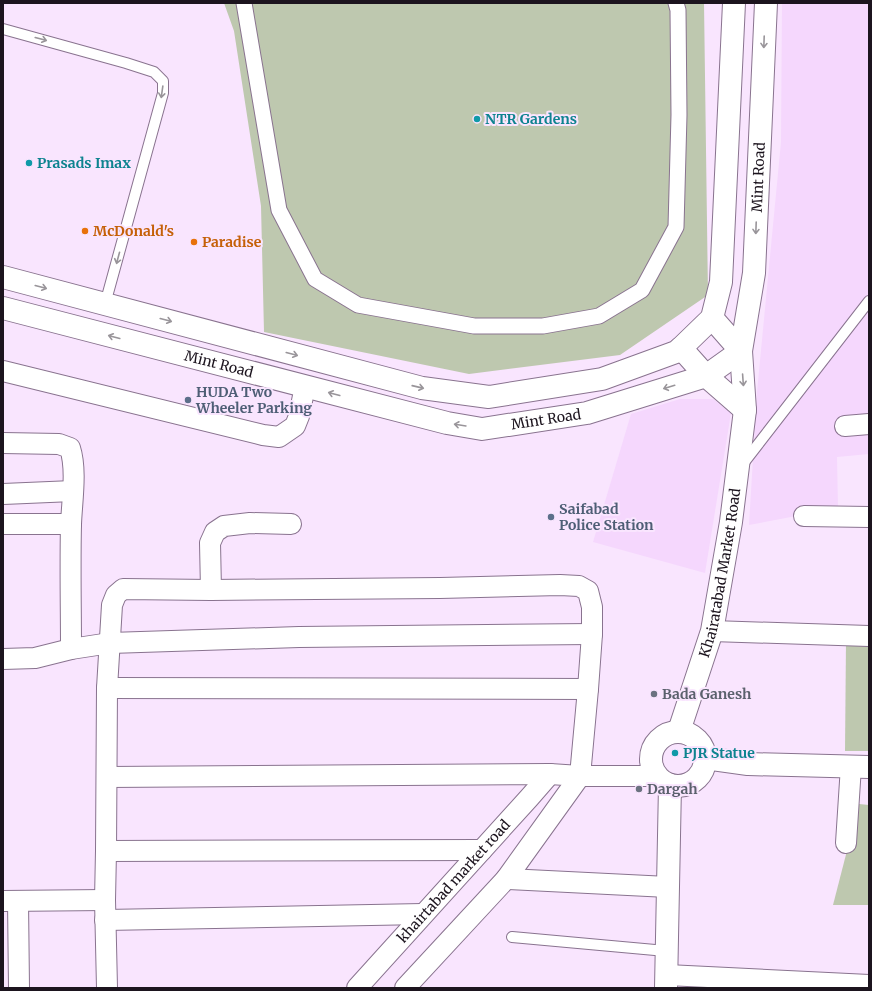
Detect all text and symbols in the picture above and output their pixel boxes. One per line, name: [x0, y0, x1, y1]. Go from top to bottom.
one-way arrow: [760, 35, 768, 48]
one-way arrow: [34, 36, 47, 43]
one-way arrow: [158, 85, 166, 98]
place label: NTR Gardens: [485, 110, 577, 128]
marker: NTR Gardens: [472, 114, 482, 124]
street label: Mint Road: [748, 141, 769, 213]
place label: Prasads Imax: [37, 154, 131, 172]
marker: Prasads Imax: [24, 158, 34, 168]
one-way arrow: [753, 221, 760, 234]
place label: McDonald's: [93, 222, 174, 240]
marker: McDonald's: [80, 226, 90, 236]
place label: Paradise: [202, 233, 262, 251]
marker: Paradise: [189, 237, 199, 247]
one-way arrow: [113, 251, 121, 264]
one-way arrow: [34, 284, 47, 291]
one-way arrow: [160, 317, 173, 324]
one-way arrow: [107, 332, 120, 340]
street label: Mint Road: [183, 346, 256, 382]
one-way arrow: [285, 350, 298, 358]
one-way arrow: [739, 373, 747, 386]
place label: HUDA Two Wheeler Parking: [195, 383, 312, 417]
one-way arrow: [411, 383, 424, 391]
one-way arrow: [662, 384, 675, 391]
one-way arrow: [328, 390, 341, 397]
marker: HUDA Two Wheeler Parking: [183, 395, 193, 405]
street label: Mint Road: [510, 405, 583, 433]
one-way arrow: [454, 421, 467, 429]
street label: Khairatabad Market Road: [695, 487, 744, 660]
place label: Saifabad Police Station: [559, 500, 654, 534]
marker: Saifabad Police Station: [546, 512, 556, 522]
place label: Bada Ganesh: [662, 685, 752, 703]
marker: Bada Ganesh: [649, 689, 659, 699]
place label: PJR Statue: [683, 744, 755, 762]
marker: PJR Statue: [670, 748, 680, 758]
place label: Dargah: [647, 780, 698, 798]
marker: Dargah: [634, 784, 644, 794]
street label: khairtabad market road: [393, 816, 514, 947]

